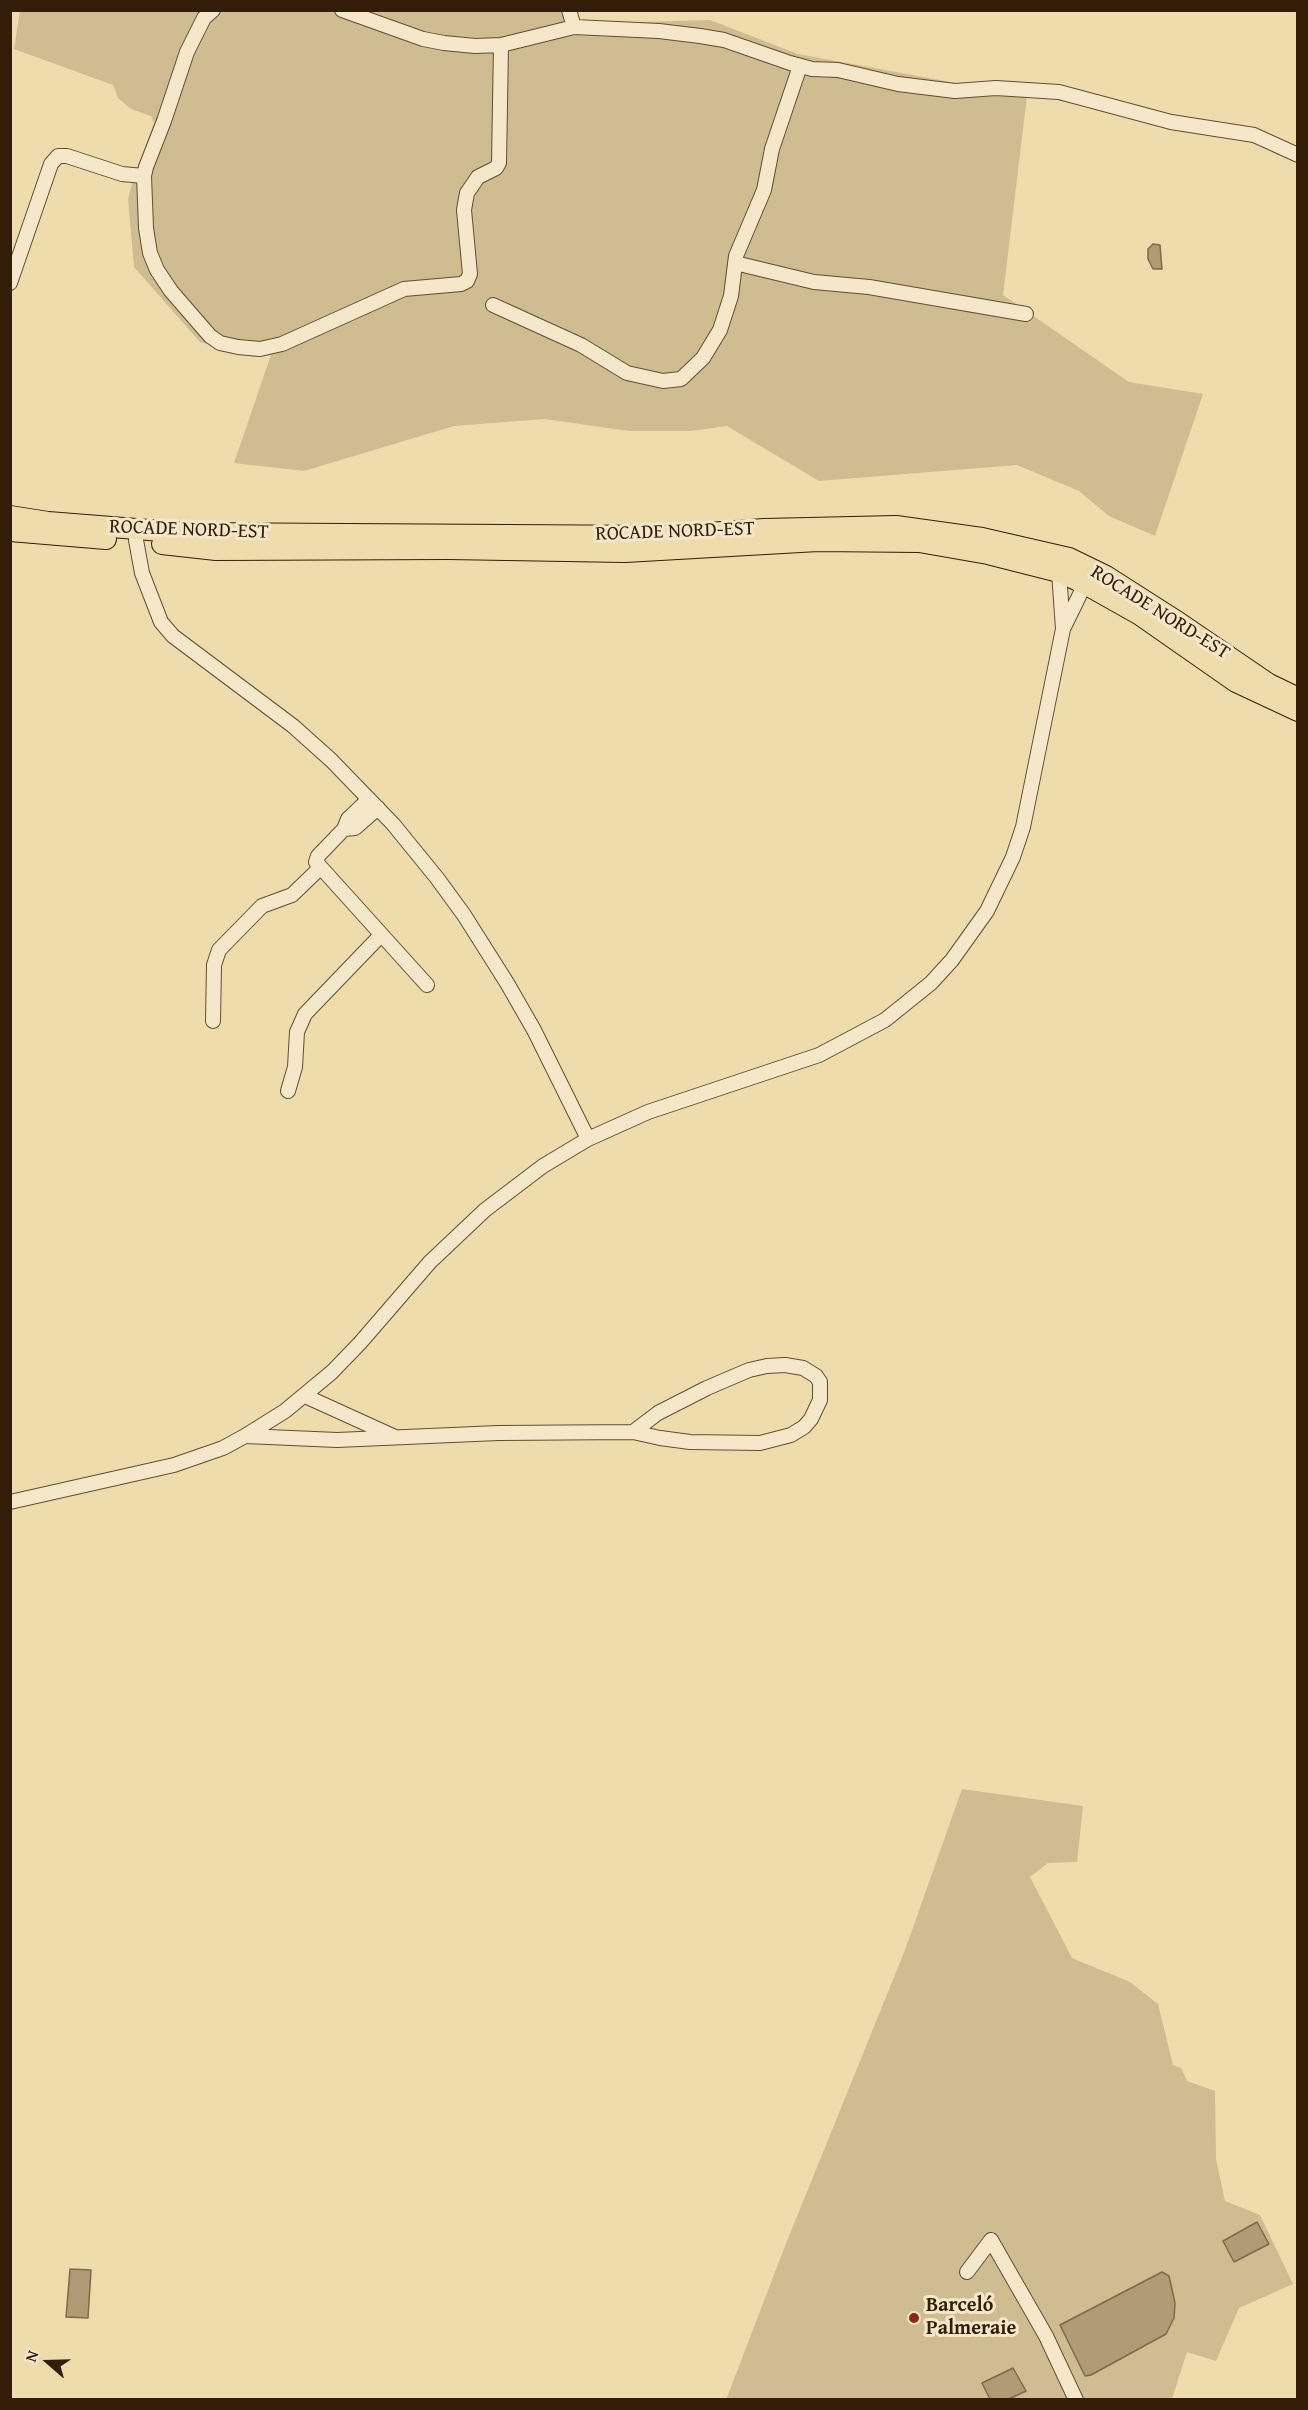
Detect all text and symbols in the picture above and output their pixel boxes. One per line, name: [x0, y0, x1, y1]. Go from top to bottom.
street label: ROCADE NORD-EST: [109, 515, 269, 545]
street label: ROCADE NORD-EST: [595, 517, 755, 547]
street label: ROCADE NORD-EST: [1086, 561, 1234, 665]
place label: Barceló Palmeraie: [926, 2294, 1016, 2341]
marker: Barceló Palmeraie: [907, 2311, 921, 2325]
north arrow: [18, 2332, 78, 2392]
text: N: [18, 2347, 44, 2365]

